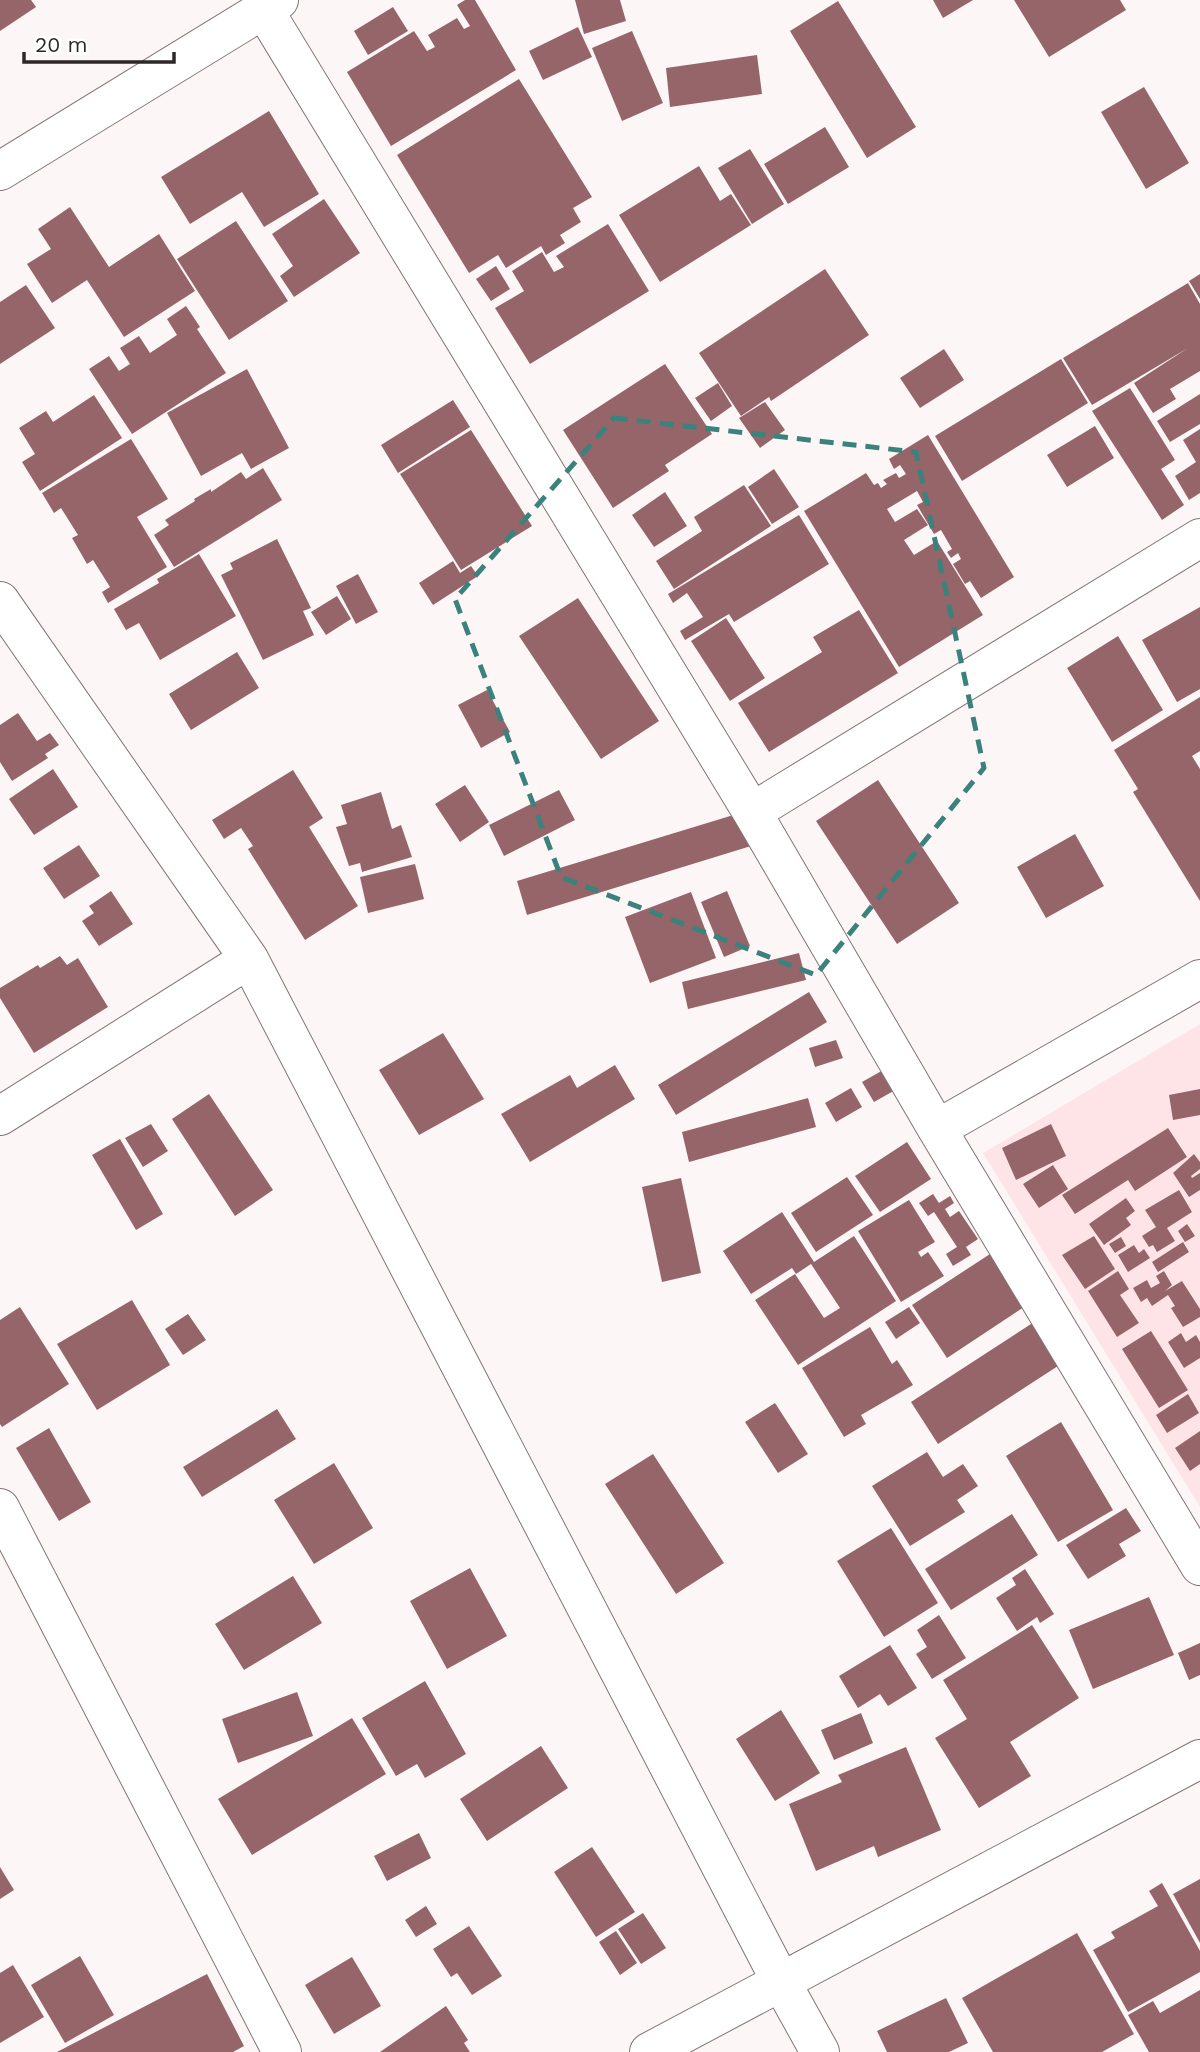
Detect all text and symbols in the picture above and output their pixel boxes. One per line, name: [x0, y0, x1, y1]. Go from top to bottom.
scale bar: [24, 21, 175, 65]
text: 20 m: [35, 32, 87, 57]

